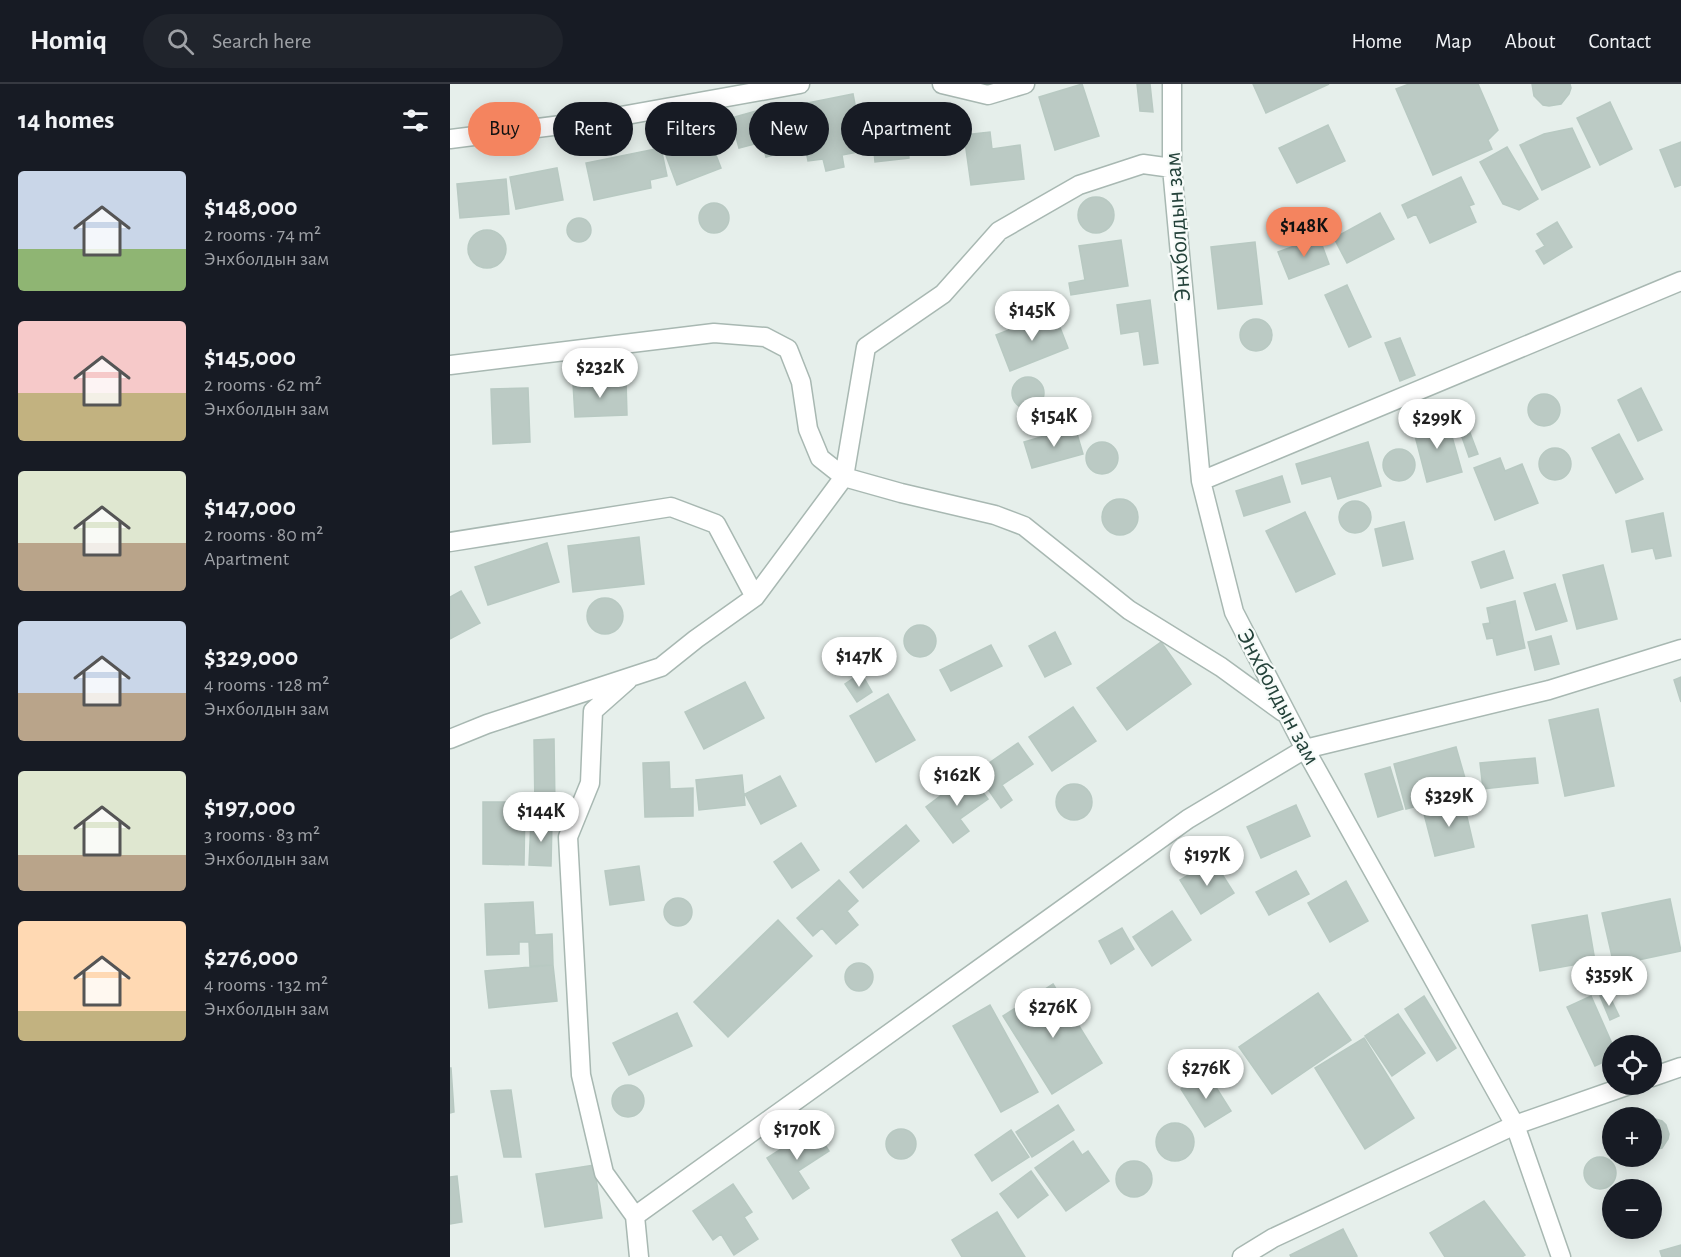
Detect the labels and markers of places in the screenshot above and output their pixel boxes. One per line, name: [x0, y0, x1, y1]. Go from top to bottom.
pin: $148K: [1262, 207, 1346, 258]
pin: $145K: [990, 291, 1074, 342]
pin: $232K: [558, 348, 642, 399]
pin: $154K: [1012, 397, 1096, 448]
pin: $299K: [1395, 399, 1479, 450]
pin: $147K: [817, 637, 901, 688]
pin: $162K: [915, 756, 999, 807]
pin: $329K: [1407, 777, 1491, 828]
pin: $144K: [499, 792, 583, 843]
pin: $197K: [1165, 836, 1249, 887]
pin: $359K: [1567, 956, 1651, 1007]
pin: $276K: [1011, 988, 1095, 1039]
pin: $276K: [1164, 1049, 1248, 1100]
pin: $170K: [755, 1110, 839, 1161]

